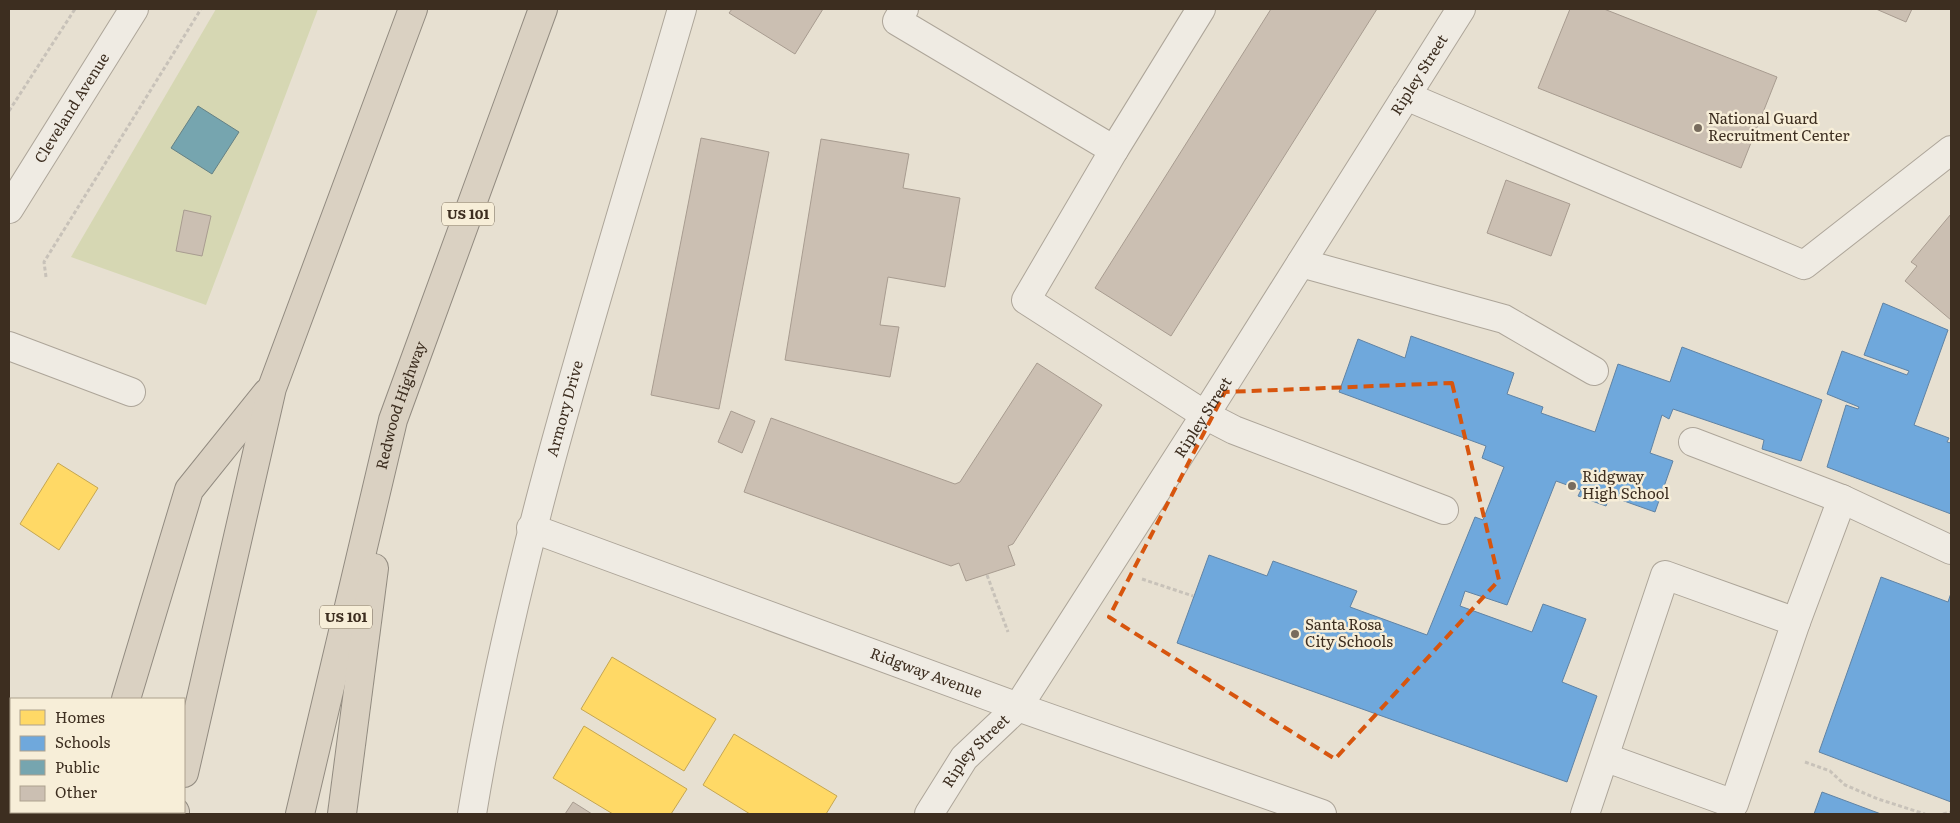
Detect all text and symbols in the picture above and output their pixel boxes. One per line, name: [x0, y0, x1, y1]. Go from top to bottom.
street label: Ripley Street: [1384, 29, 1452, 119]
street label: Cleveland Avenue: [27, 47, 114, 167]
place label: National Guard Recruitment Center: [1708, 106, 1850, 146]
marker: National Guard Recruitment Center: [1692, 122, 1704, 134]
road number: US 101: [442, 202, 494, 225]
street label: Redwood Highway: [369, 337, 431, 472]
street label: Armory Drive: [539, 357, 588, 459]
street label: Ripley Street: [1168, 372, 1236, 462]
place label: Ridgway High School: [1582, 464, 1669, 504]
marker: Ridgway High School: [1566, 480, 1578, 492]
road number: US 101: [320, 606, 372, 628]
place label: Santa Rosa City Schools: [1305, 612, 1393, 652]
marker: Santa Rosa City Schools: [1289, 628, 1301, 640]
street label: Ridgway Avenue: [867, 641, 986, 703]
legend: [10, 698, 185, 813]
text: Homes: [55, 705, 105, 728]
street label: Ripley Street: [935, 708, 1014, 791]
text: Schools: [55, 730, 111, 753]
text: Public: [55, 755, 100, 778]
text: Other: [55, 780, 97, 803]

